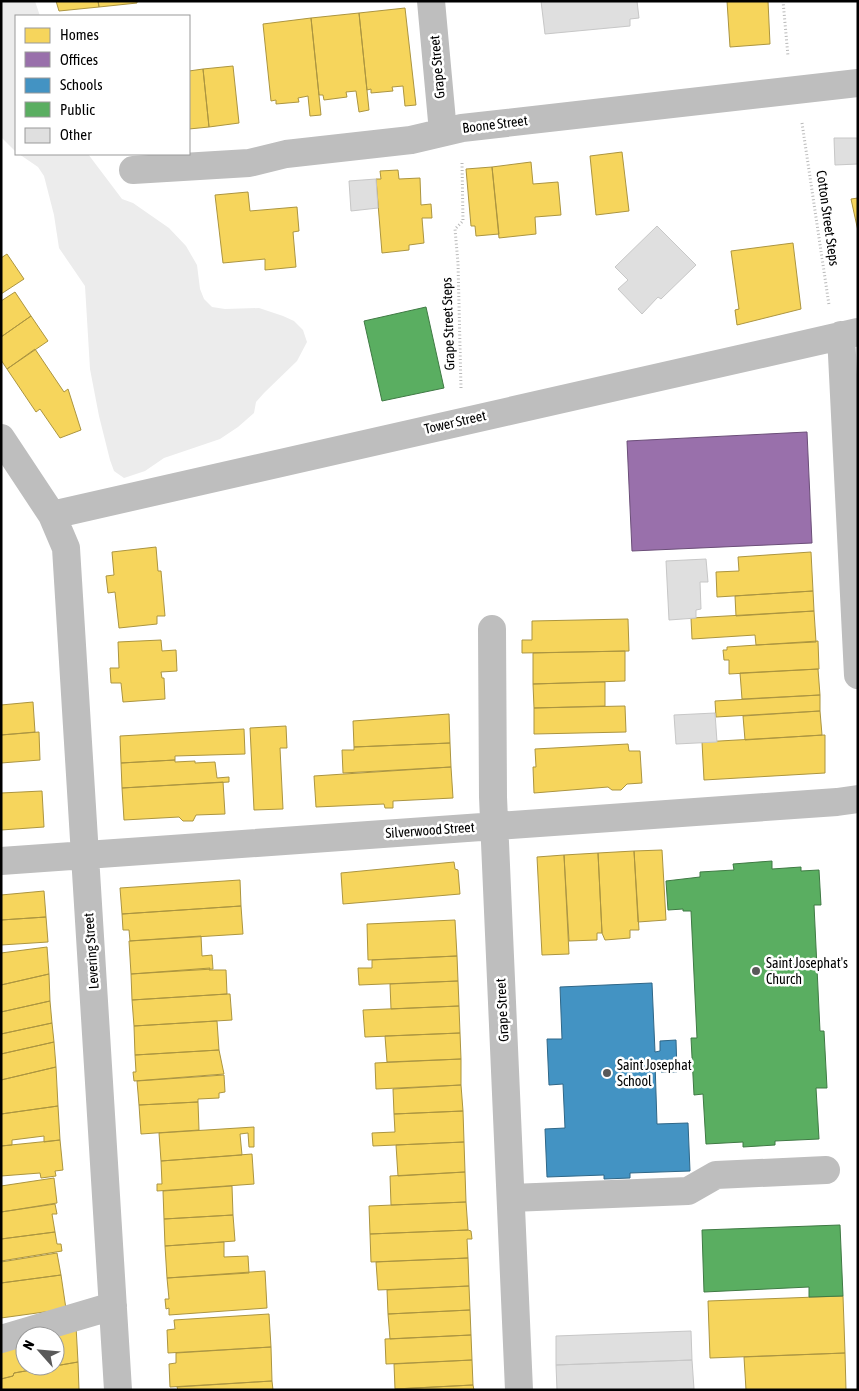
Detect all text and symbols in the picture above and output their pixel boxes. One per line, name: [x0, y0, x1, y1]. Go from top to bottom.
legend: [15, 15, 190, 155]
text: Homes: [60, 26, 99, 43]
street label: Grape Street: [426, 35, 448, 99]
text: Offices: [60, 51, 98, 68]
text: Schools: [60, 76, 103, 93]
text: Public: [60, 101, 95, 118]
street label: Boone Street: [461, 112, 529, 136]
text: Other: [60, 126, 92, 143]
street label: Cotton Street Steps: [813, 169, 843, 267]
street label: Grape Street Steps: [438, 277, 458, 371]
street label: Tower Street: [422, 407, 488, 437]
street label: Silverwood Street: [385, 819, 475, 841]
street label: Levering Street: [80, 912, 102, 990]
place label: Saint Josephat's Church: [766, 955, 848, 987]
marker: Saint Josephat's Church: [750, 965, 762, 977]
street label: Grape Street: [492, 978, 512, 1042]
place label: Saint Josephat School: [617, 1057, 692, 1089]
marker: Saint Josephat School: [601, 1067, 613, 1079]
north arrow: [15, 1326, 65, 1376]
text: N: [19, 1338, 37, 1352]

